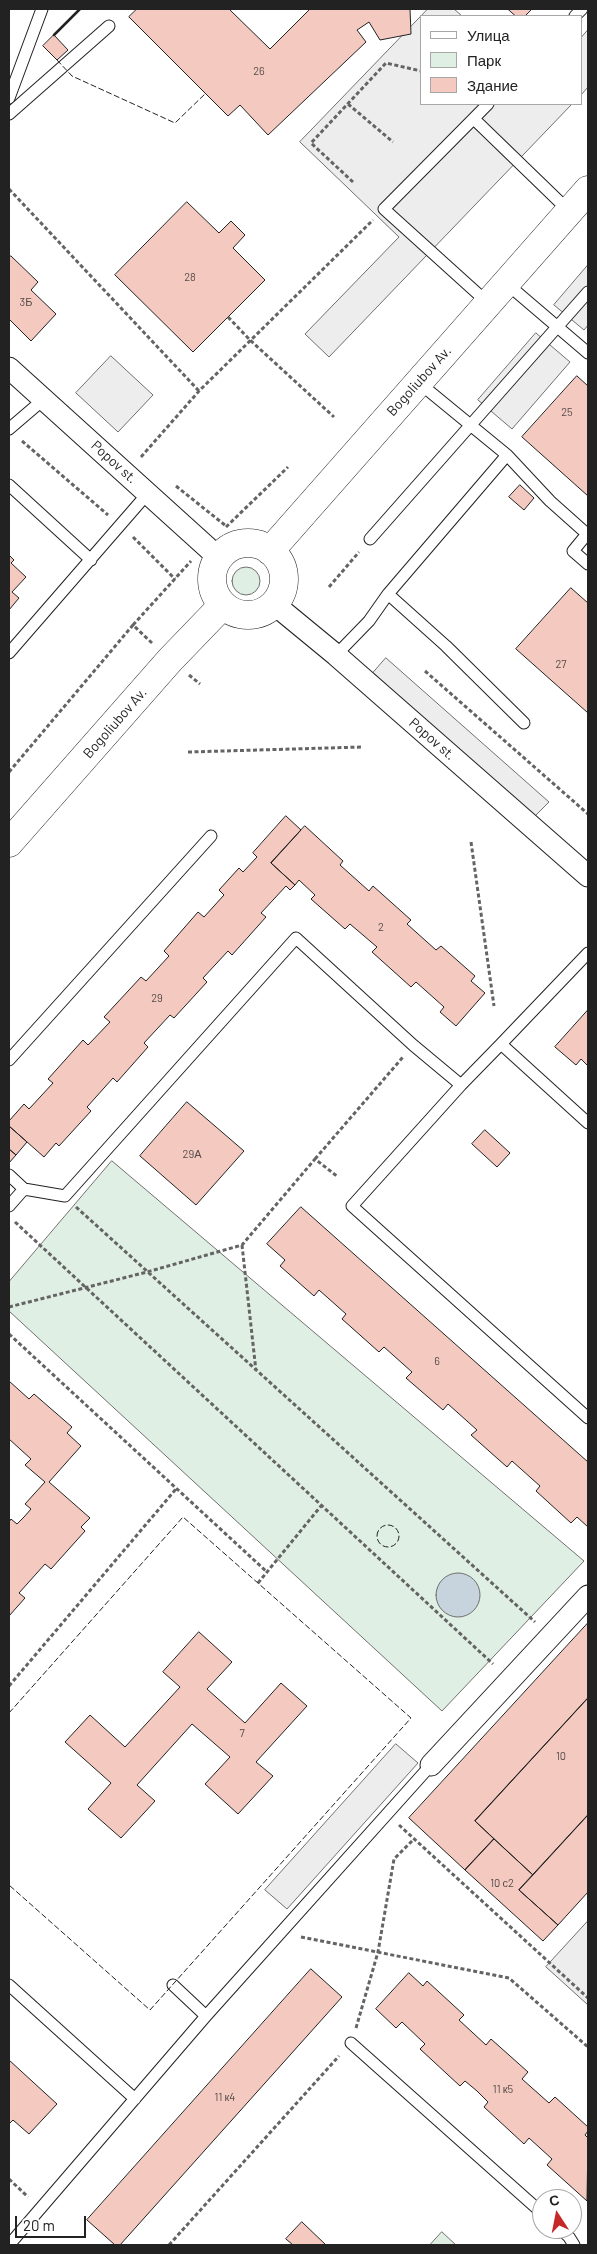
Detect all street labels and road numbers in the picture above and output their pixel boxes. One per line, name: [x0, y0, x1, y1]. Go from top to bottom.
street label: Bogoliubov Av.: [383, 343, 455, 419]
street label: Popov st.: [88, 437, 140, 487]
street label: Bogoliubov Av.: [80, 684, 150, 762]
street label: Popov st.: [405, 714, 459, 764]

